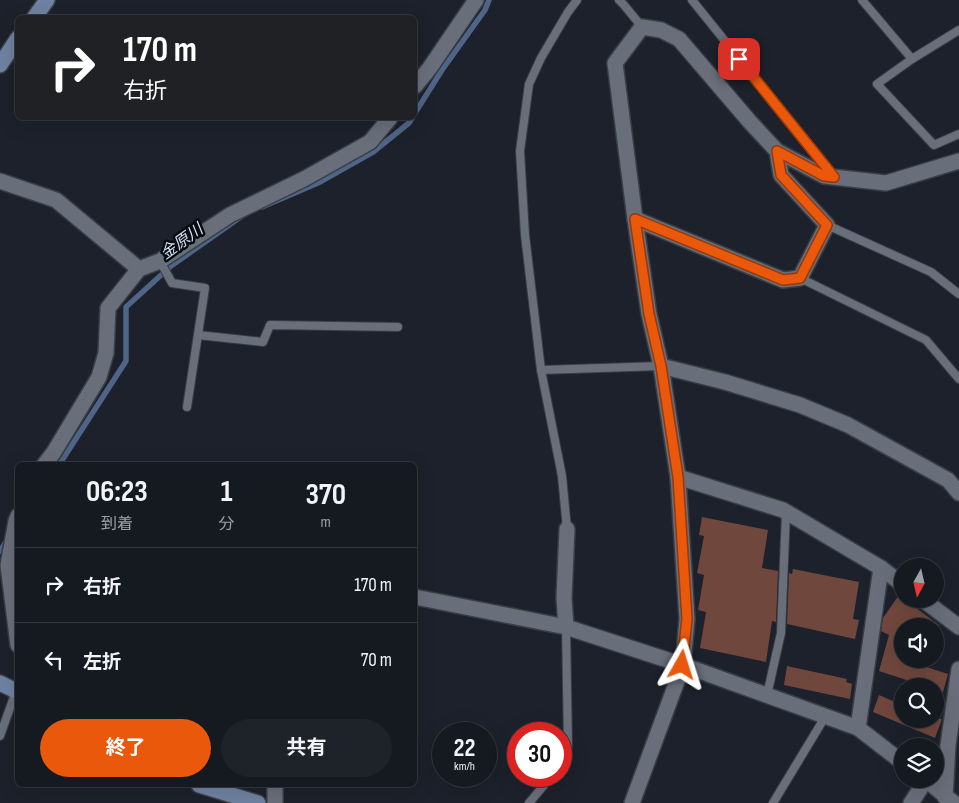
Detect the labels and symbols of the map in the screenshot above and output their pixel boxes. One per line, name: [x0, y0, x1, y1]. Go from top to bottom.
pin: [718, 38, 760, 80]
water label: 金原川: [157, 219, 209, 264]
north arrow: [894, 558, 944, 608]
position arrow: [655, 638, 707, 690]
speed limit sign: 30: [507, 722, 572, 787]

